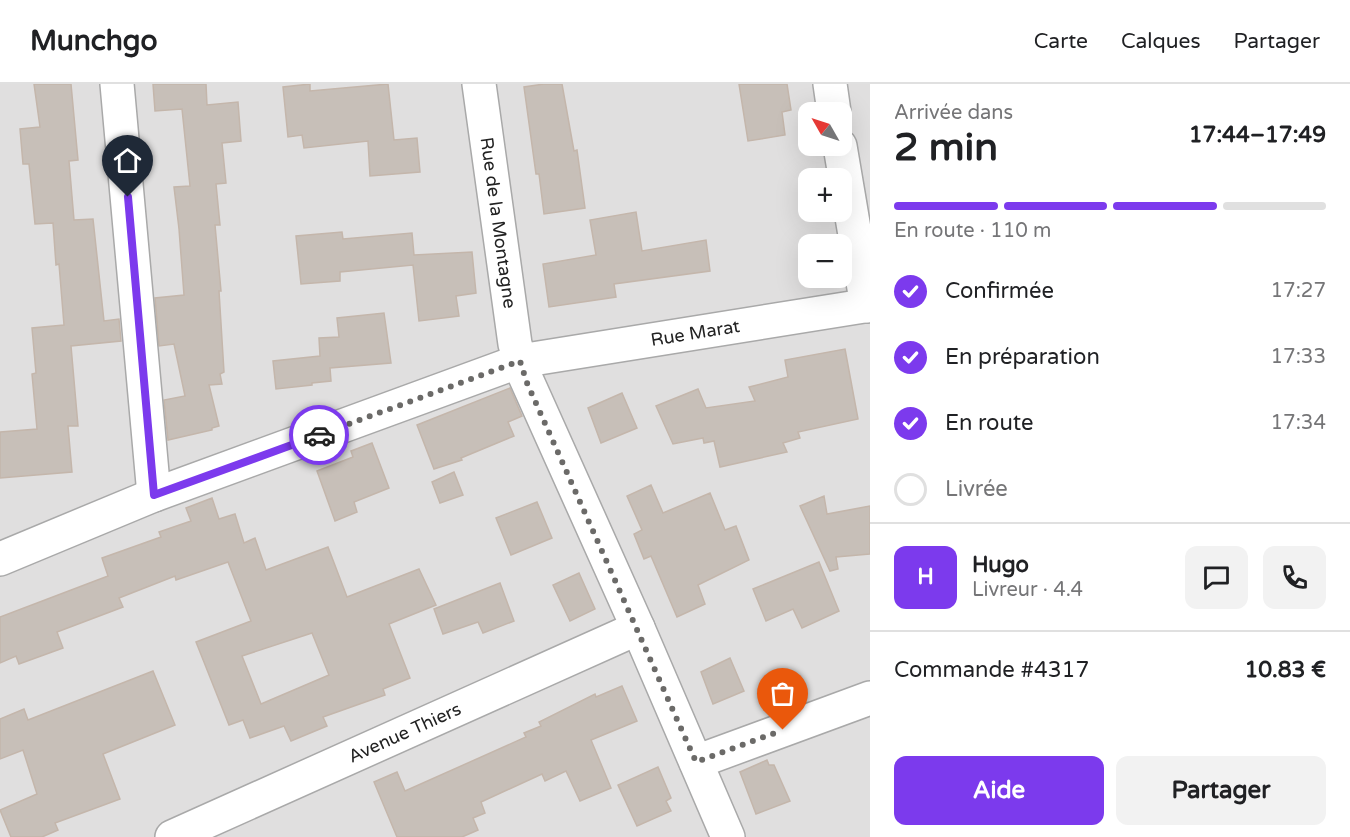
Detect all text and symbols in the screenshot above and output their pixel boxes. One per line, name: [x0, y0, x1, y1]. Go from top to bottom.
text: Munchgo: [30, 24, 157, 58]
text: Carte: [1034, 29, 1088, 54]
text: Calques: [1121, 29, 1201, 54]
text: Partager: [1234, 29, 1320, 54]
text: Arrivée dans: [894, 101, 1013, 125]
north arrow: [798, 102, 852, 156]
map controls: [798, 102, 852, 288]
text: 17:44–17:49: [1189, 122, 1326, 148]
text: 2 min: [894, 124, 998, 171]
pin: [102, 135, 153, 197]
street label: Rue de la Montagne: [475, 136, 521, 310]
icon: home: [111, 144, 144, 177]
button: +: [798, 168, 852, 222]
text: En route · 110 m: [894, 219, 1051, 243]
button: −: [798, 234, 852, 288]
icon: check: [894, 275, 927, 308]
text: Confirmée: [945, 278, 1054, 304]
text: 17:27: [1271, 279, 1326, 303]
street label: Rue Marat: [649, 315, 741, 351]
icon: check: [894, 341, 927, 374]
text: En préparation: [945, 344, 1100, 370]
text: 17:33: [1271, 345, 1326, 369]
courier: [289, 405, 349, 465]
icon: check: [894, 407, 927, 440]
text: En route: [945, 410, 1034, 436]
text: 17:34: [1271, 411, 1326, 435]
icon: car: [303, 419, 336, 452]
text: Livrée: [945, 476, 1008, 502]
button: chat: [1185, 546, 1248, 609]
button: phone: [1263, 546, 1326, 609]
text: Hugo: [972, 552, 1029, 578]
text: H: [917, 564, 934, 590]
text: Livreur · 4.4: [972, 578, 1083, 602]
text: Commande #4317: [894, 657, 1089, 683]
text: 10.83 €: [1244, 657, 1326, 683]
pin: [757, 668, 808, 730]
icon: bag: [766, 677, 799, 710]
street label: Avenue Thiers: [345, 698, 464, 767]
button: Aide: [894, 756, 1104, 825]
button: Partager: [1116, 756, 1326, 825]

